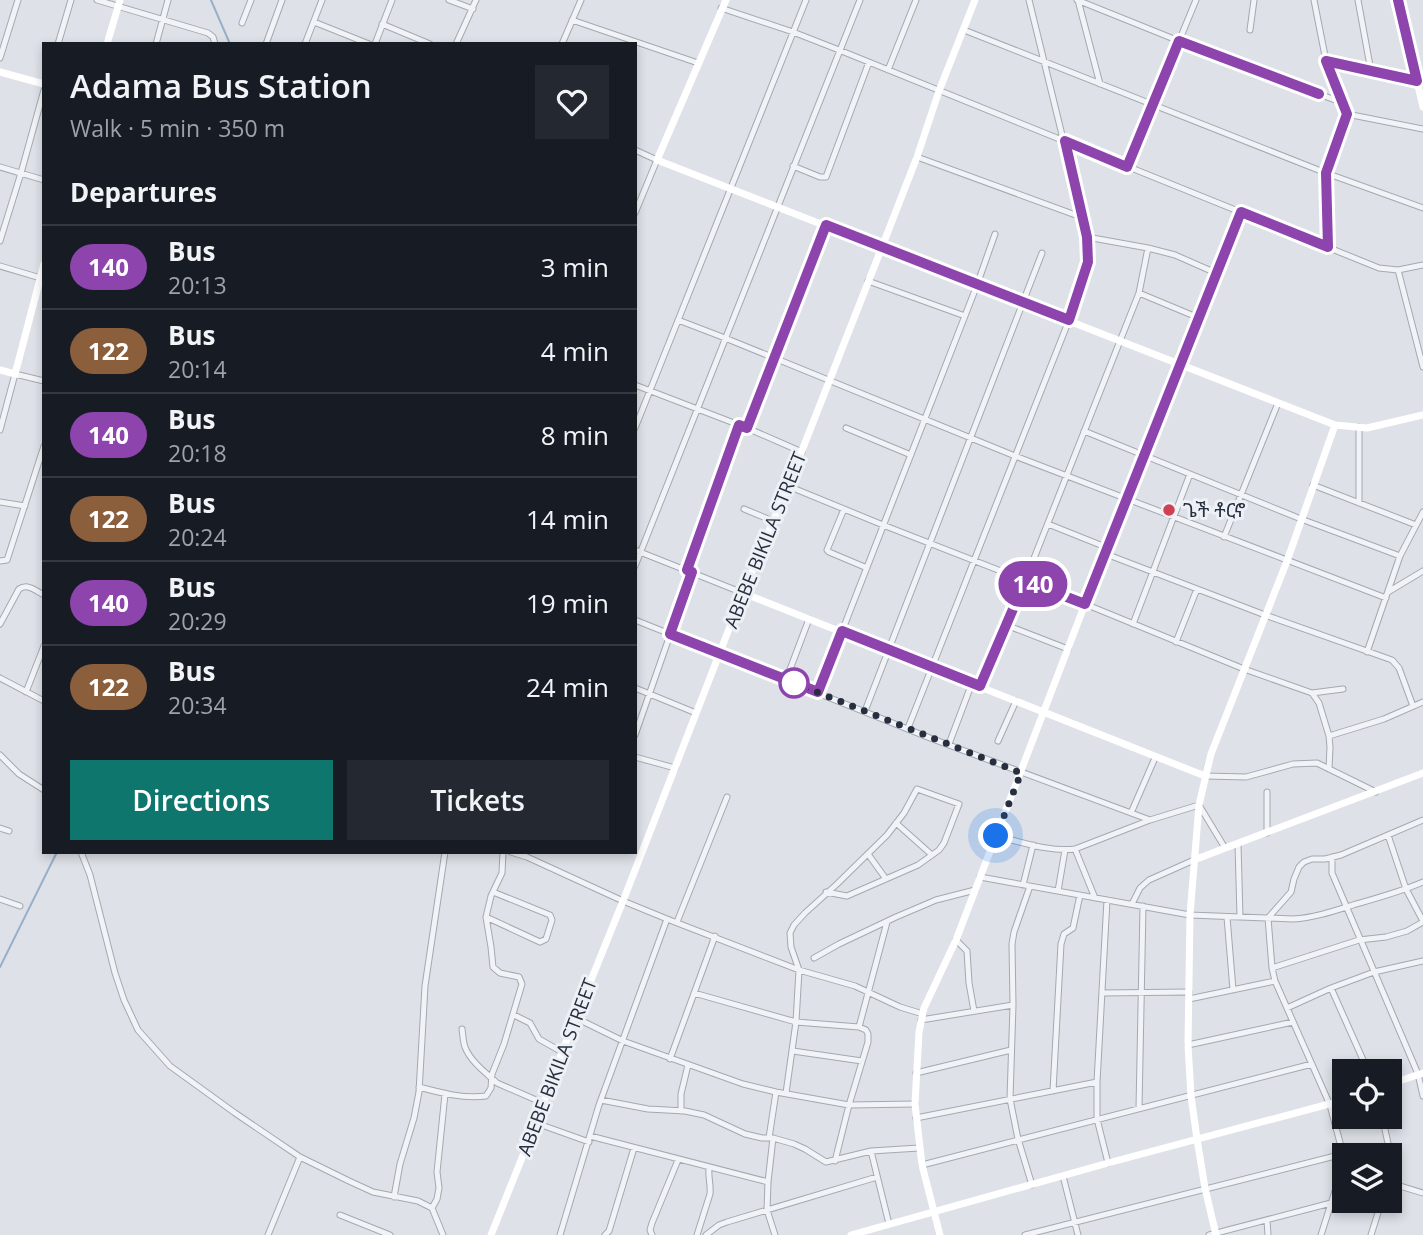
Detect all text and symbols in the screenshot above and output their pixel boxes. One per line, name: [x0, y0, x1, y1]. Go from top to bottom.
text: Adama Bus Station: [70, 63, 372, 108]
button: heart: [535, 65, 609, 139]
text: Walk · 5 min · 350 m: [70, 112, 285, 144]
text: Departures: [70, 174, 217, 210]
text: Bus: [168, 233, 215, 269]
text: 3 min: [541, 249, 609, 285]
text: 140: [88, 250, 129, 283]
text: 20:13: [168, 269, 227, 301]
text: Bus: [168, 317, 215, 353]
text: 4 min: [541, 333, 609, 369]
text: 122: [88, 334, 129, 367]
text: 20:14: [168, 353, 227, 385]
text: Bus: [168, 401, 215, 437]
text: 8 min: [541, 417, 609, 453]
text: 140: [88, 418, 129, 451]
text: 20:18: [168, 437, 227, 469]
street label: ABEBE BIKILA STREET: [718, 447, 813, 632]
text: Bus: [168, 485, 215, 521]
place label: ጌች ቶርኖ: [1183, 497, 1246, 523]
text: 14 min: [526, 501, 609, 537]
text: 122: [88, 502, 129, 535]
marker: ጌች ቶርኖ: [1161, 502, 1177, 518]
text: 20:24: [168, 521, 227, 553]
line badge: 140: [993, 561, 1073, 607]
text: 140: [1012, 567, 1054, 600]
text: Bus: [168, 569, 215, 605]
text: 19 min: [526, 585, 609, 621]
text: 140: [88, 586, 129, 619]
text: 20:29: [168, 605, 227, 637]
text: Bus: [168, 653, 215, 689]
unlabelled marker: [779, 668, 809, 698]
text: 24 min: [526, 669, 609, 705]
text: 122: [88, 670, 129, 703]
text: 20:34: [168, 689, 227, 721]
button: Directions: [70, 760, 333, 840]
button: Tickets: [347, 760, 609, 840]
your location: [978, 818, 1013, 853]
street label: ABEBE BIKILA STREET: [511, 974, 603, 1160]
map controls: [1332, 1059, 1402, 1213]
button: locate: [1332, 1059, 1402, 1129]
button: layers: [1332, 1143, 1402, 1213]

